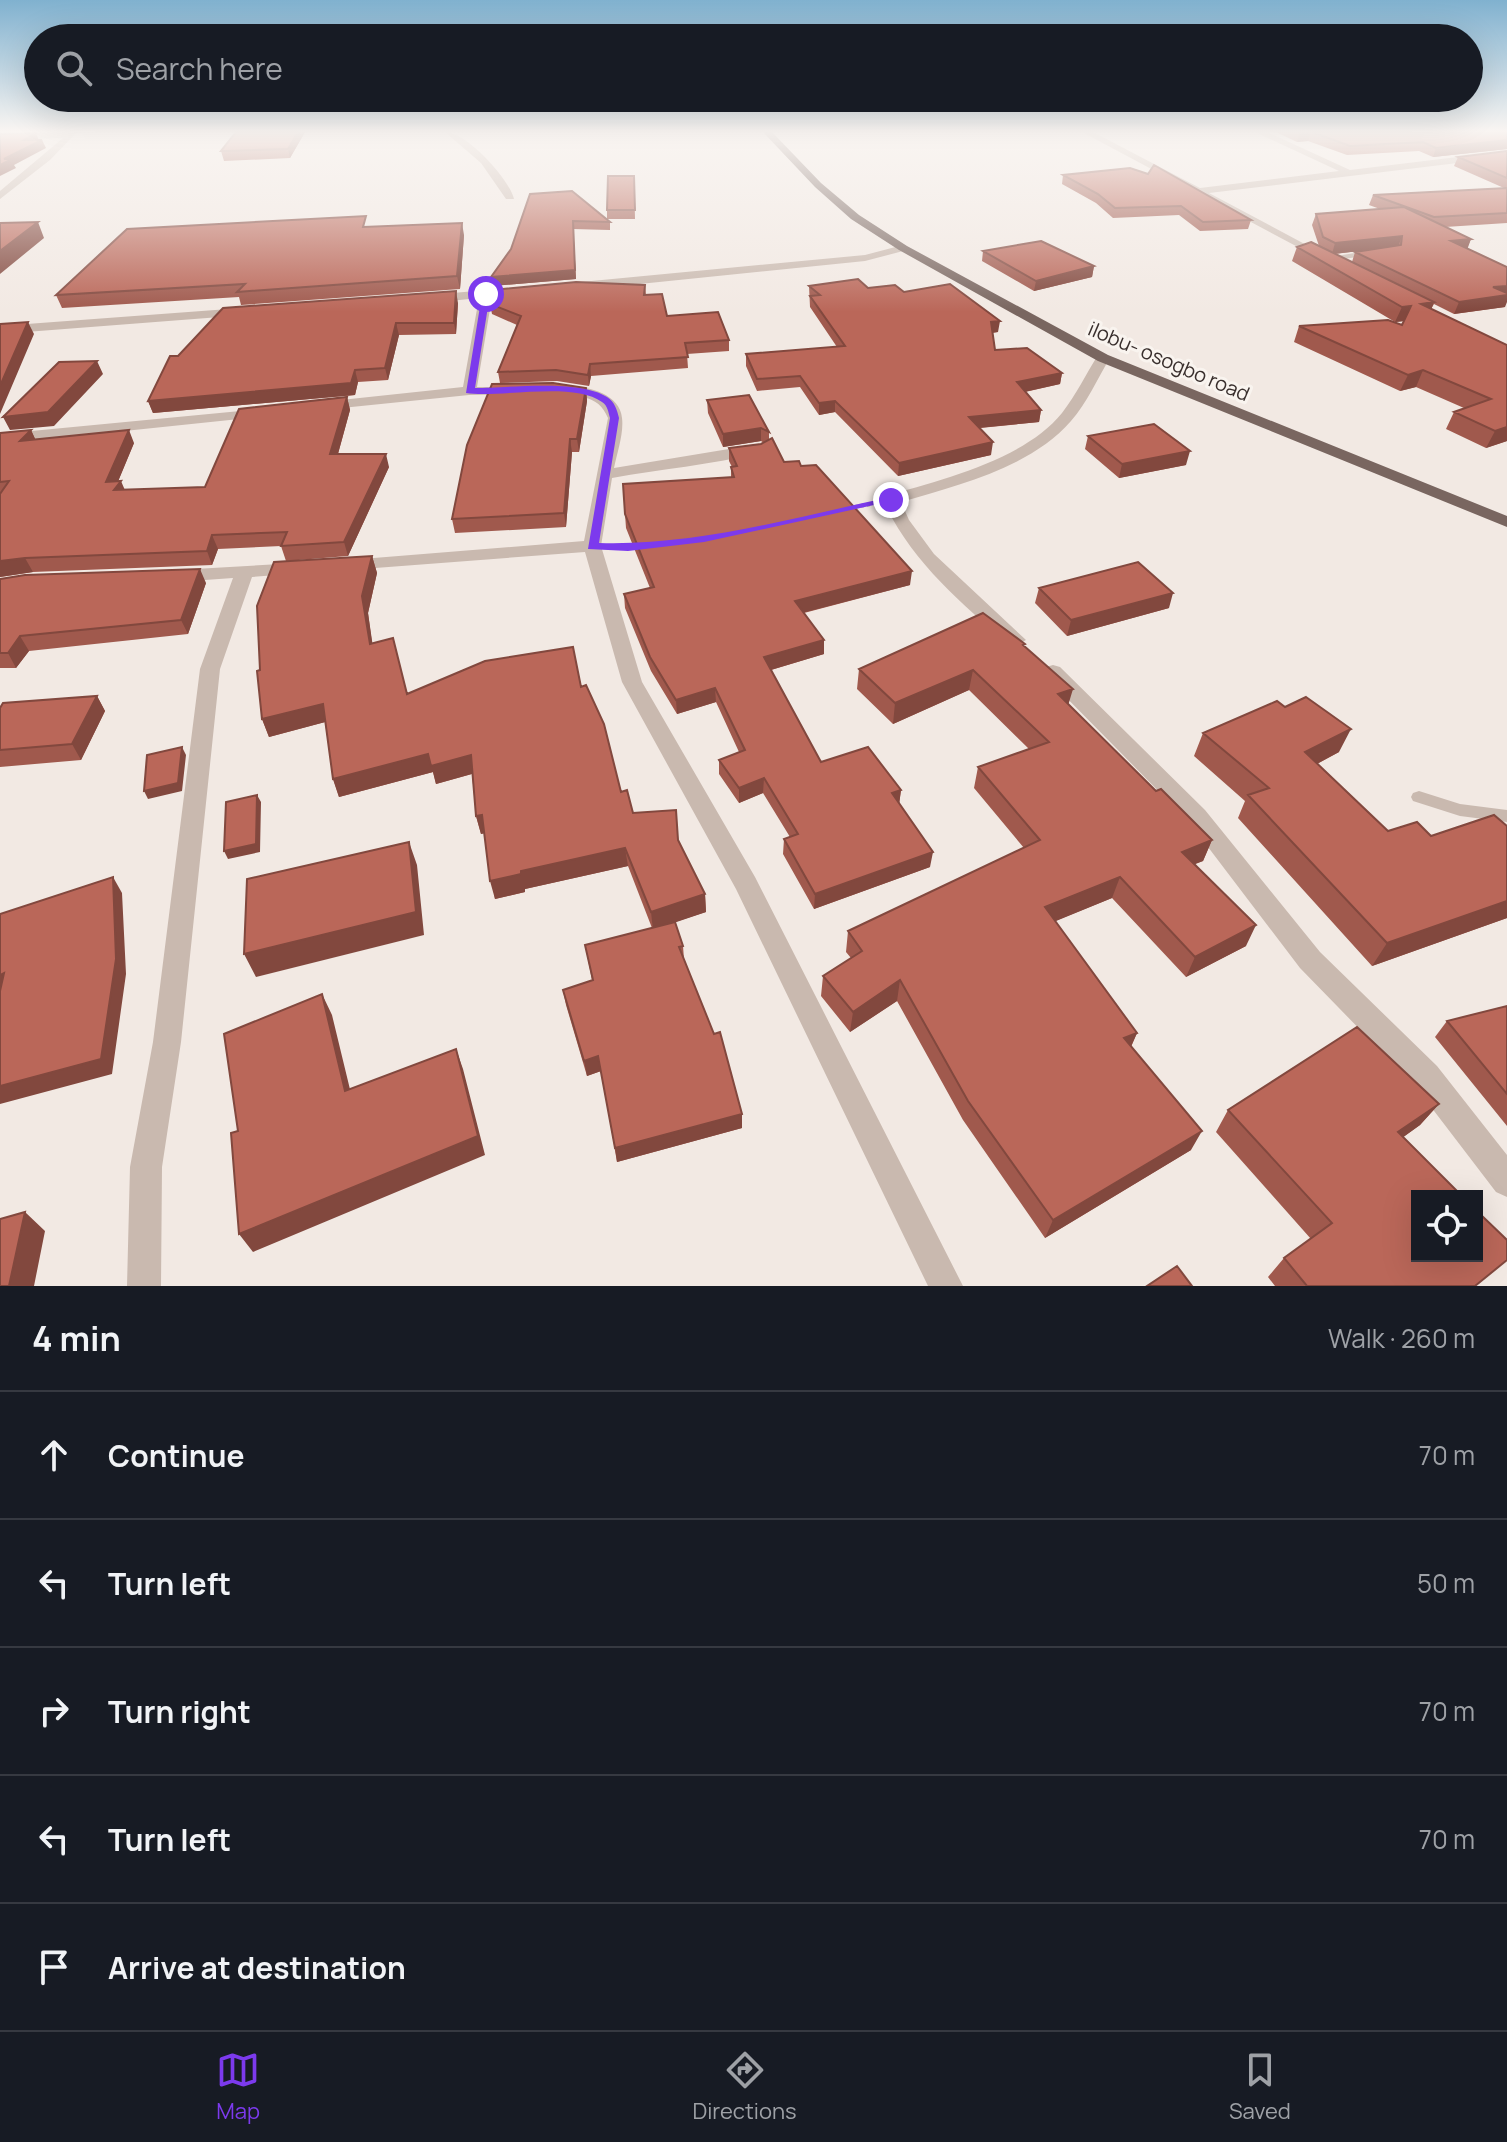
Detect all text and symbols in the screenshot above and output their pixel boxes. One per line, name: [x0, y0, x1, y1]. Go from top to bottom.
search box: [24, 24, 1483, 112]
icon: search: [52, 46, 96, 90]
text: Search here: [116, 48, 283, 89]
route start: [468, 276, 504, 312]
street label: ilobu- osogbo road: [1084, 315, 1254, 407]
route end: [873, 482, 909, 518]
map controls: [1411, 1190, 1483, 1262]
button: locate: [1411, 1190, 1483, 1262]
text: 4 min: [32, 1315, 121, 1361]
text: Walk · 260 m: [1328, 1320, 1475, 1356]
icon: ahead: [32, 1433, 76, 1477]
text: Continue: [108, 1435, 244, 1476]
text: 70 m: [1419, 1437, 1475, 1473]
icon: left: [32, 1561, 76, 1605]
text: Turn left: [108, 1563, 231, 1604]
text: 50 m: [1417, 1565, 1475, 1601]
icon: right: [32, 1689, 76, 1733]
text: Turn right: [108, 1691, 251, 1732]
text: 70 m: [1419, 1693, 1475, 1729]
icon: left: [32, 1817, 76, 1861]
text: Turn left: [108, 1819, 231, 1860]
text: 70 m: [1419, 1821, 1475, 1857]
icon: arrive: [32, 1945, 76, 1989]
text: Arrive at destination: [108, 1947, 406, 1988]
tab: Map: [216, 2048, 260, 2126]
tab: Directions: [692, 2048, 797, 2126]
tab: Saved: [1229, 2048, 1291, 2126]

